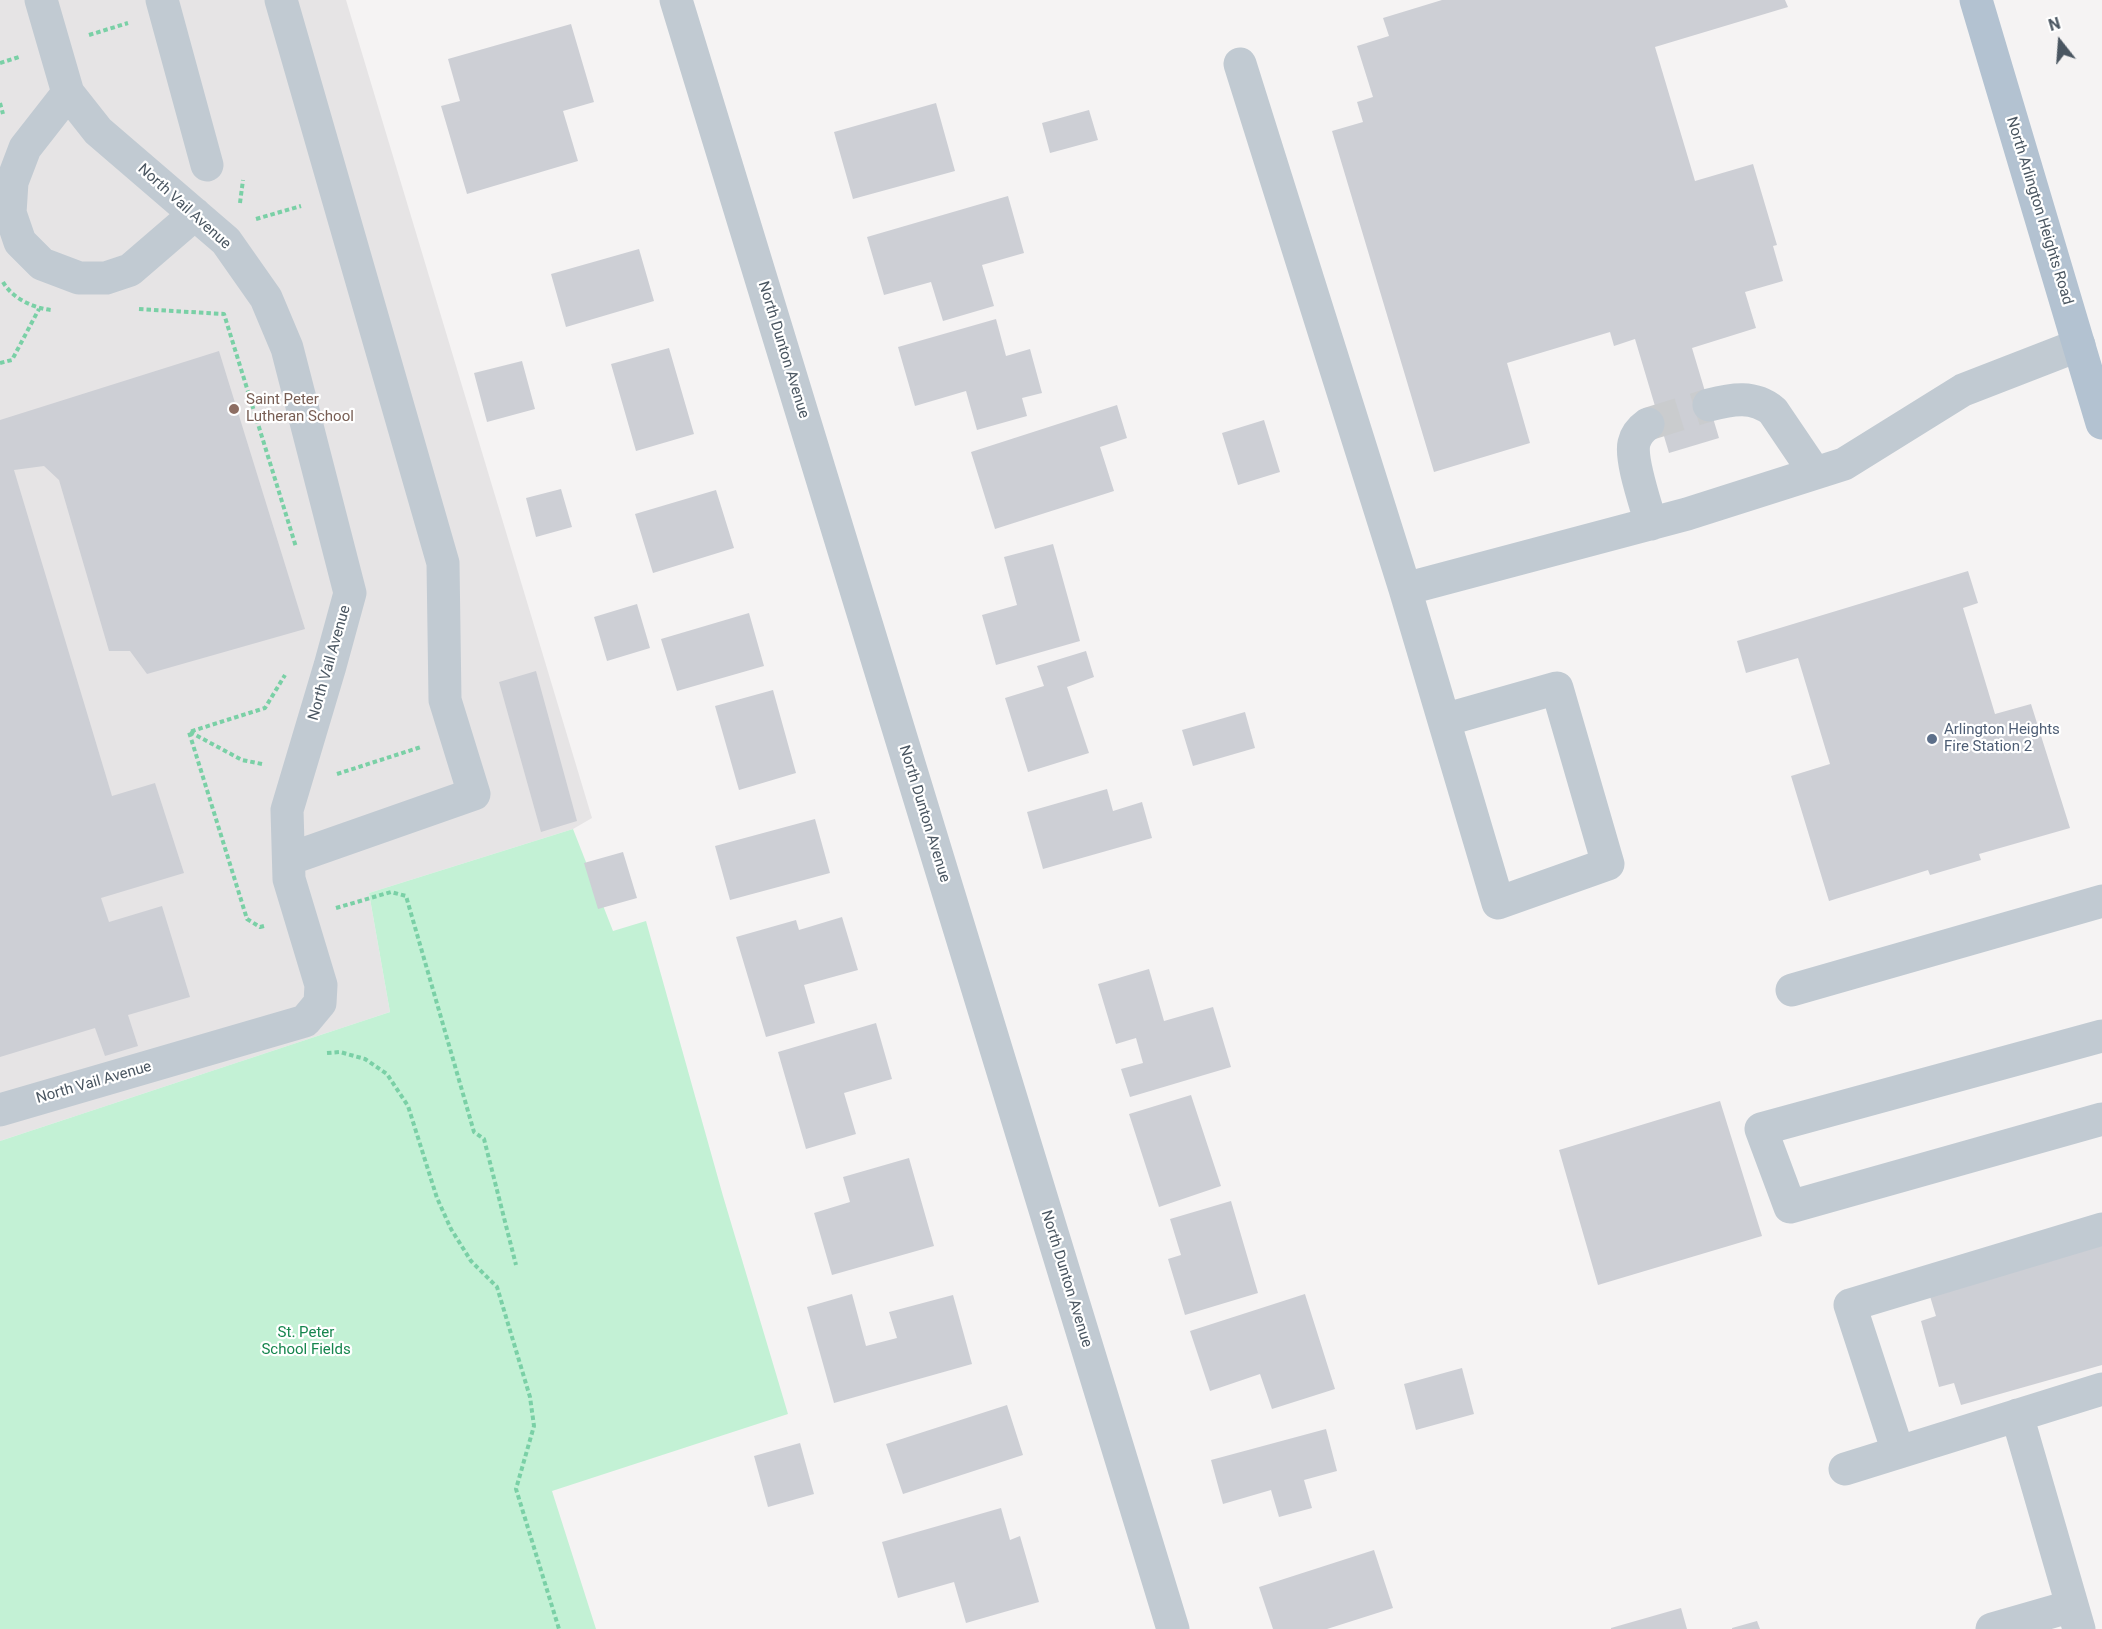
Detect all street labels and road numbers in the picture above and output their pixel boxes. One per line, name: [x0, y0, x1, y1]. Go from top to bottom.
street label: North Arlington Heights Road: [2002, 115, 2076, 307]
street label: North Vail Avenue: [134, 160, 234, 254]
street label: North Dunton Avenue: [754, 279, 812, 421]
street label: North Vail Avenue: [305, 603, 355, 723]
street label: North Dunton Avenue: [895, 743, 953, 885]
street label: North Vail Avenue: [34, 1058, 154, 1108]
street label: North Dunton Avenue: [1037, 1208, 1095, 1350]

